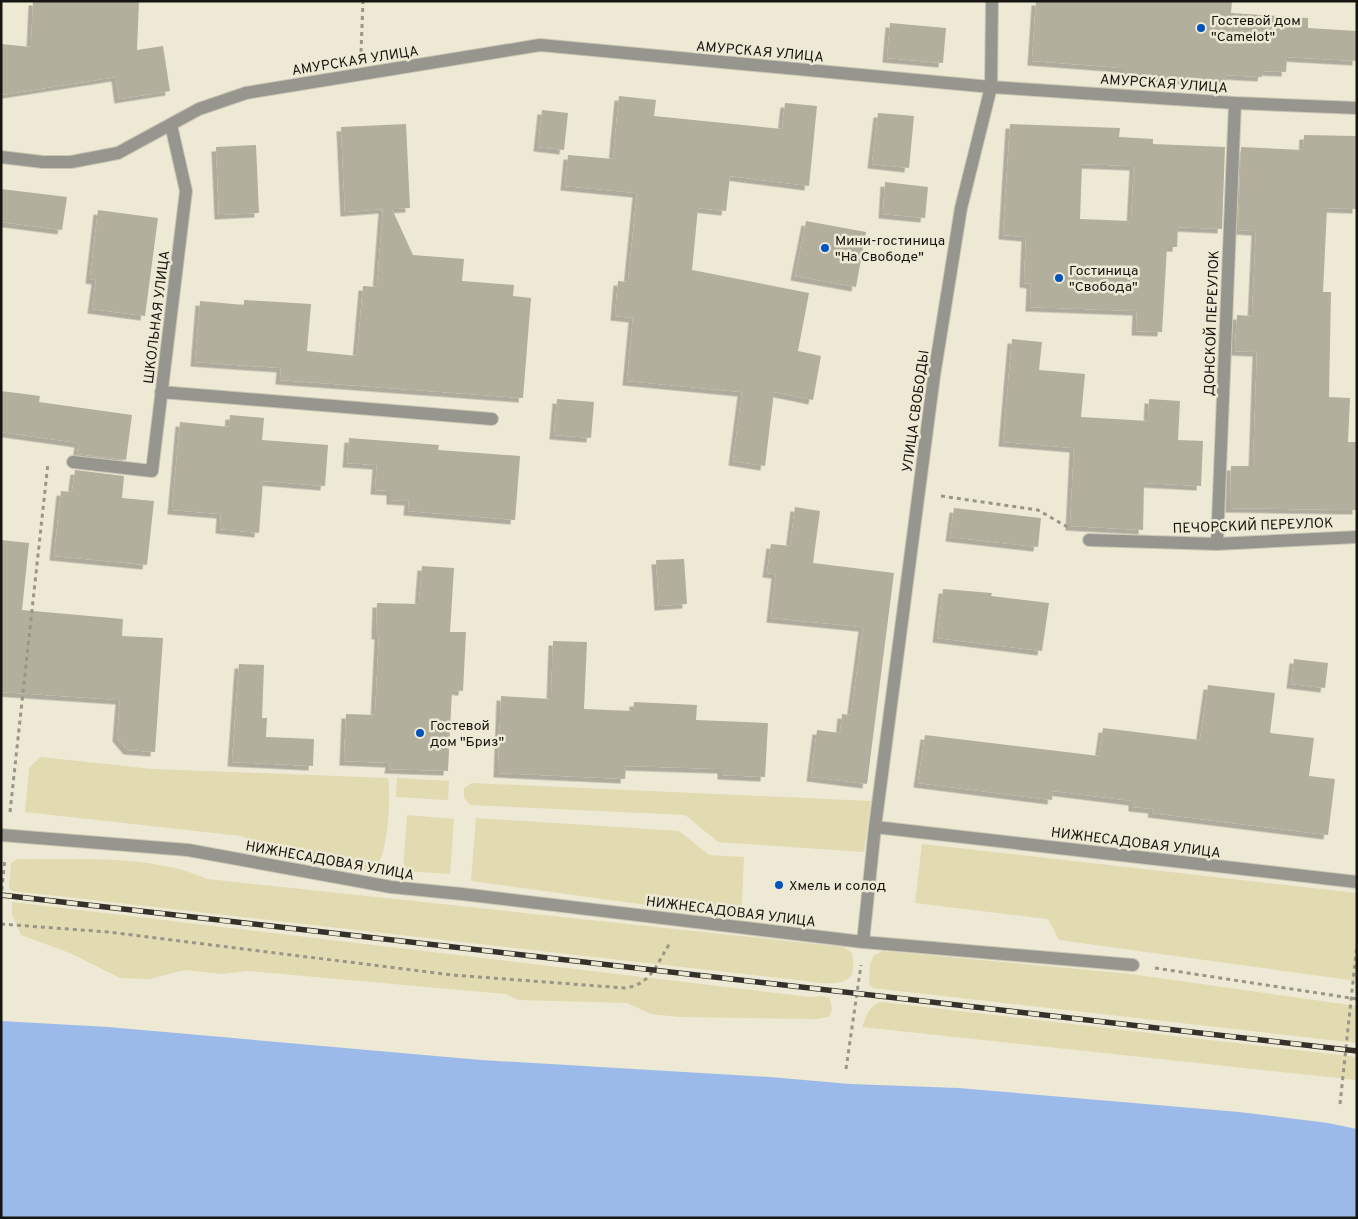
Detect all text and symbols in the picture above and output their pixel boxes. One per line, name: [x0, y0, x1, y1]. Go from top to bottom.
place label: Гостевой дом "Camelot": [1211, 13, 1301, 46]
marker: Гостевой дом "Camelot": [1195, 22, 1207, 34]
street label: АМУРСКАЯ УЛИЦА: [695, 38, 824, 67]
street label: АМУРСКАЯ УЛИЦА: [291, 43, 420, 80]
street label: АМУРСКАЯ УЛИЦА: [1099, 72, 1228, 97]
place label: Мини-гостиница "На Свободе": [835, 233, 945, 266]
marker: Мини-гостиница "На Свободе": [819, 242, 831, 254]
street label: ШКОЛЬНАЯ УЛИЦА: [141, 249, 174, 385]
street label: ДОНСКОЙ ПЕРЕУЛОК: [1200, 250, 1224, 396]
place label: Гостиница "Свобода": [1069, 263, 1138, 296]
marker: Гостиница "Свобода": [1053, 272, 1065, 284]
street label: УЛИЦА СВОБОДЫ: [899, 349, 933, 474]
street label: ПЕЧОРСКИЙ ПЕРЕУЛОК: [1172, 514, 1334, 538]
place label: Гостевой дом "Бриз": [430, 718, 504, 751]
marker: Гостевой дом "Бриз": [414, 727, 426, 739]
street label: НИЖНЕСАДОВАЯ УЛИЦА: [1050, 825, 1222, 862]
street label: НИЖНЕСАДОВАЯ УЛИЦА: [244, 838, 415, 885]
place label: Хмель и солод: [789, 878, 886, 895]
marker: Хмель и солод: [773, 879, 785, 891]
street label: НИЖНЕСАДОВАЯ УЛИЦА: [645, 894, 817, 931]

